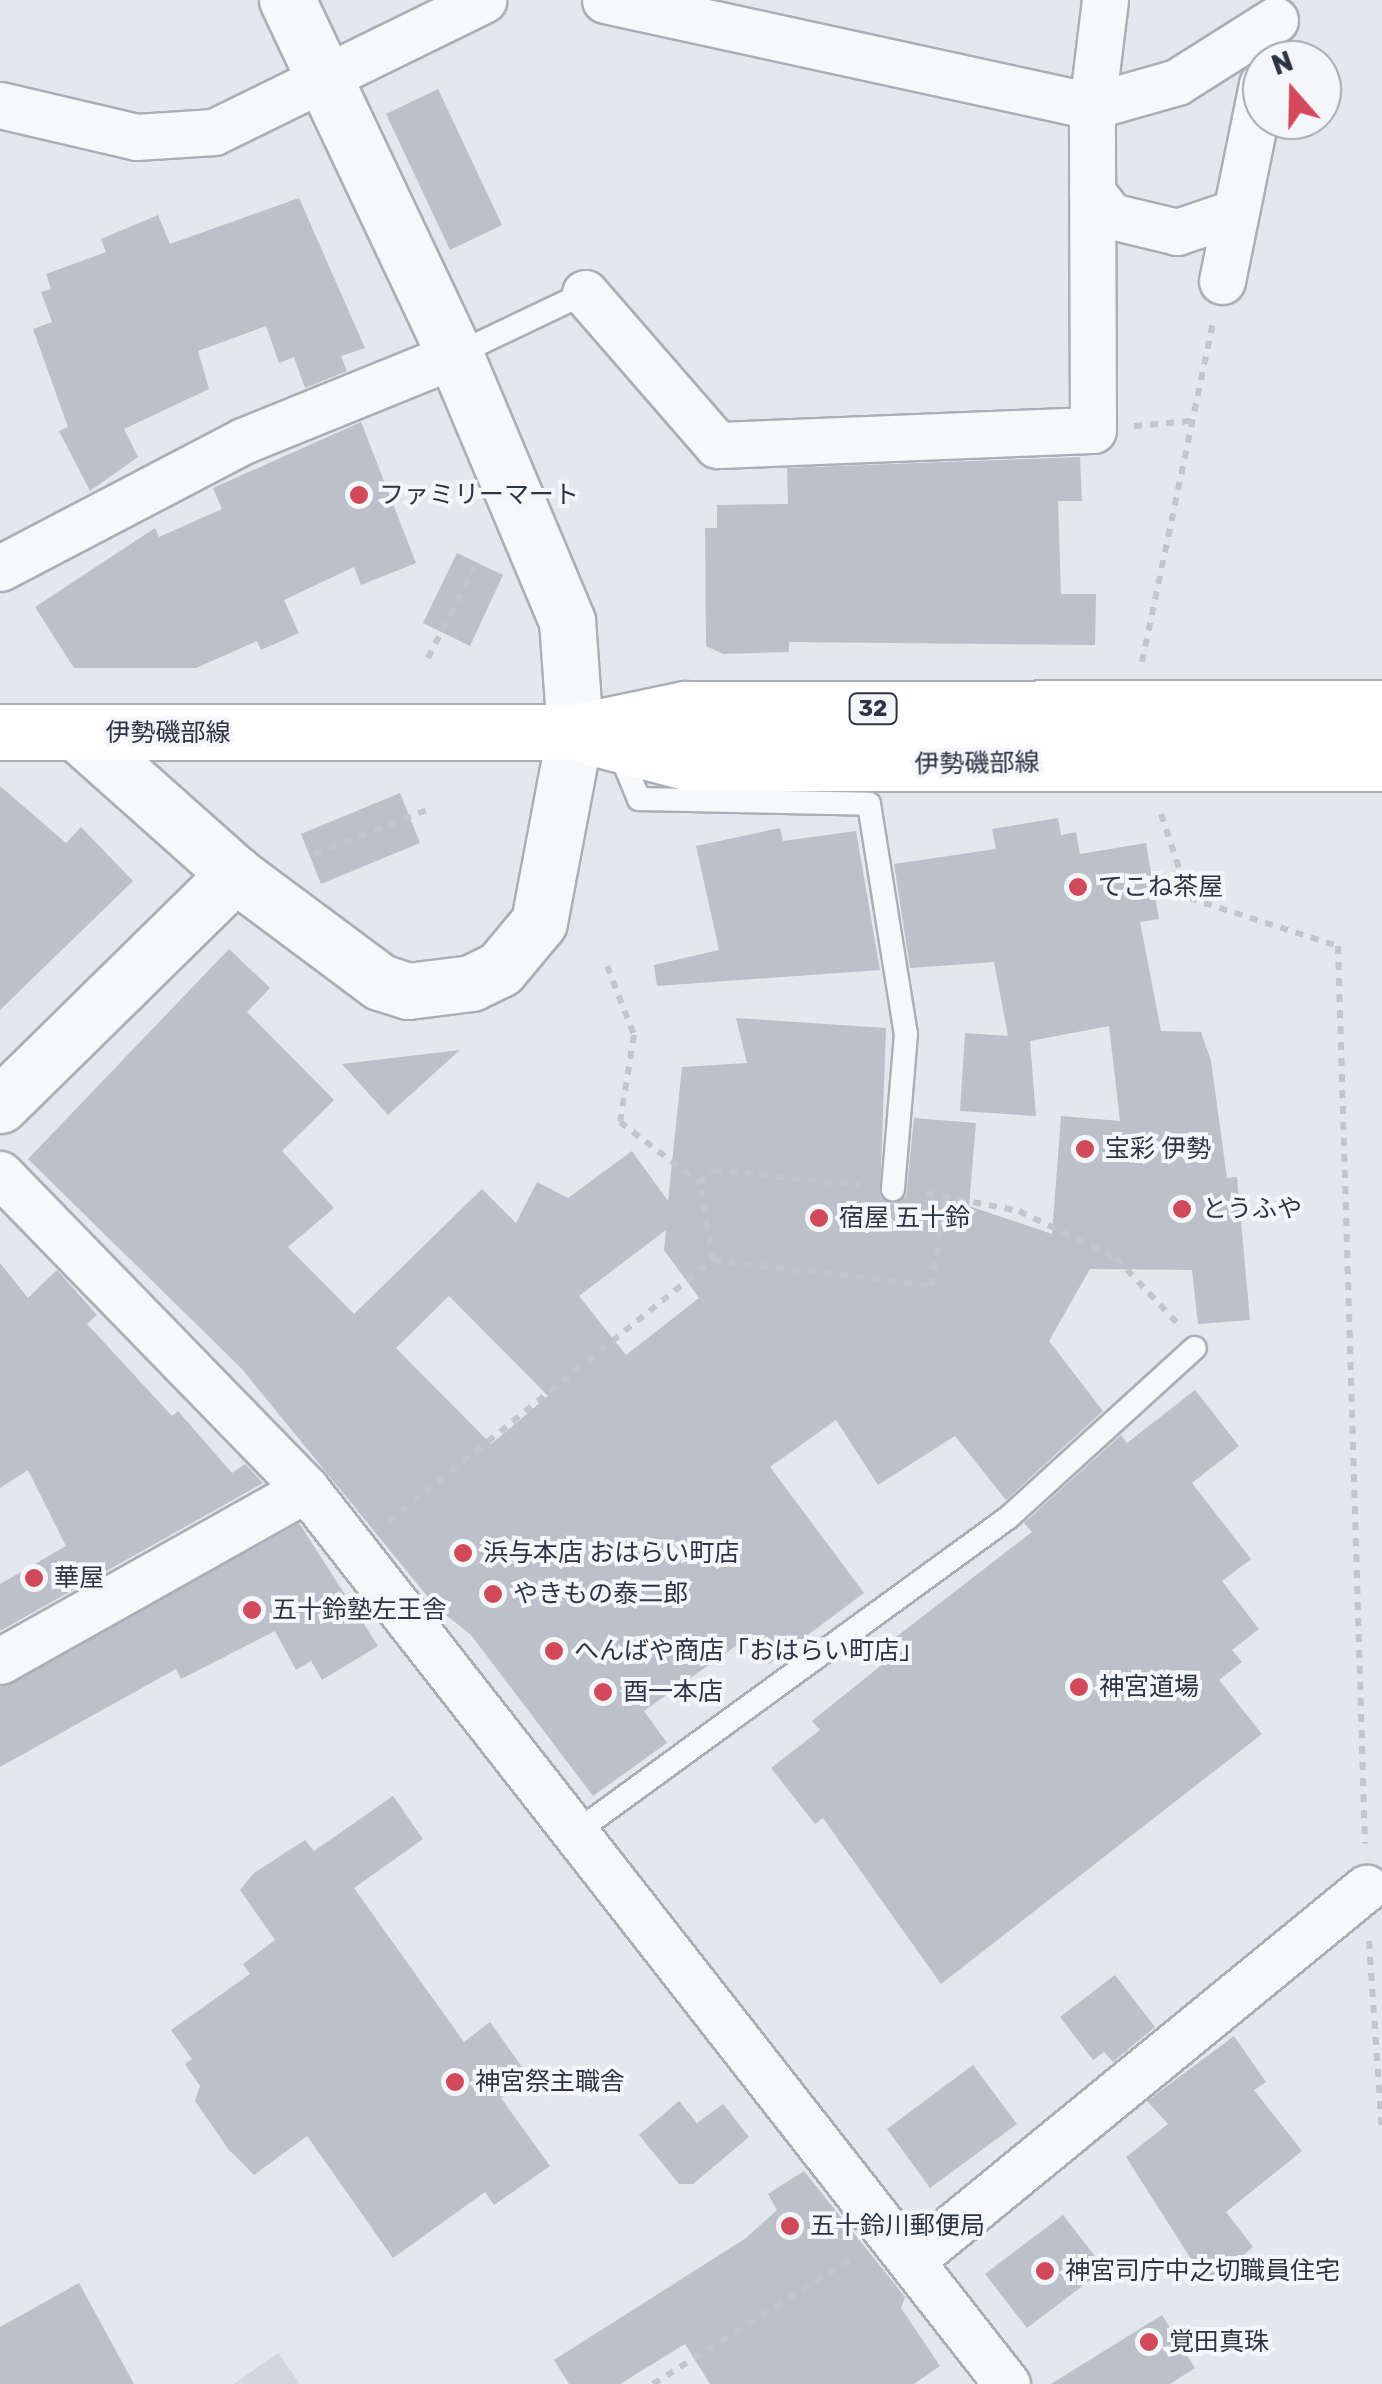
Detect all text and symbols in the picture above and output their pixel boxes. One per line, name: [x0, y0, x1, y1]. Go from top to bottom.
north arrow: [1242, 40, 1342, 140]
text: N: [1267, 44, 1297, 82]
place label: ファミリーマート: [379, 480, 579, 510]
marker: ファミリーマート: [348, 484, 370, 506]
road number: 32: [848, 692, 898, 726]
street label: 伊勢磯部線: [106, 718, 230, 748]
street label: 伊勢磯部線: [914, 748, 1040, 780]
place label: てこね茶屋: [1098, 872, 1223, 902]
marker: てこね茶屋: [1067, 876, 1089, 898]
place label: 宝彩 伊勢: [1105, 1134, 1211, 1164]
marker: 宝彩 伊勢: [1074, 1138, 1096, 1160]
place label: とうふや: [1202, 1194, 1302, 1224]
marker: とうふや: [1171, 1198, 1193, 1220]
place label: 宿屋 五十鈴: [839, 1203, 970, 1233]
marker: 宿屋 五十鈴: [808, 1207, 830, 1229]
place label: 浜与本店 おはらい町店: [483, 1538, 739, 1568]
marker: 浜与本店 おはらい町店: [452, 1542, 474, 1564]
place label: 華屋: [54, 1563, 104, 1593]
marker: 華屋: [23, 1567, 45, 1589]
place label: やきもの泰二郎: [513, 1579, 688, 1609]
marker: やきもの泰二郎: [482, 1583, 504, 1605]
place label: 五十鈴塾左王舎: [272, 1595, 447, 1625]
marker: 五十鈴塾左王舎: [241, 1599, 263, 1621]
place label: へんばや商店「おはらい町店」: [574, 1636, 924, 1666]
marker: へんばや商店「おはらい町店」: [543, 1640, 565, 1662]
place label: 神宮道場: [1099, 1672, 1199, 1702]
marker: 神宮道場: [1068, 1676, 1090, 1698]
place label: 酉一本店: [623, 1677, 723, 1707]
marker: 酉一本店: [592, 1681, 614, 1703]
place label: 神宮祭主職舎: [475, 2067, 625, 2097]
marker: 神宮祭主職舎: [444, 2071, 466, 2093]
place label: 五十鈴川郵便局: [810, 2211, 985, 2241]
marker: 五十鈴川郵便局: [779, 2215, 801, 2237]
place label: 神宮司庁中之切職員住宅: [1065, 2256, 1340, 2286]
marker: 神宮司庁中之切職員住宅: [1034, 2260, 1056, 2282]
place label: 覚田真珠: [1169, 2327, 1269, 2357]
marker: 覚田真珠: [1138, 2331, 1160, 2353]

